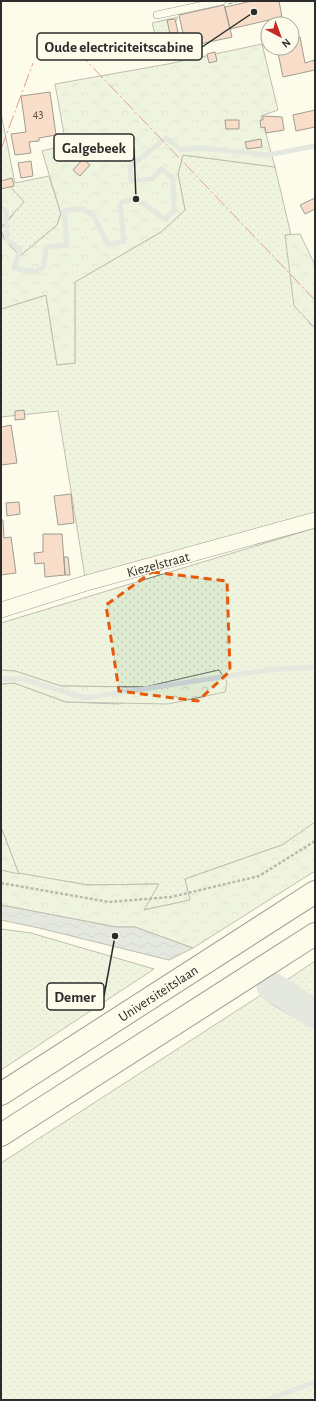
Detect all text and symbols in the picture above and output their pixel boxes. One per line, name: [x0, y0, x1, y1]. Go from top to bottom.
north arrow: [260, 16, 300, 56]
callout: Oude electriciteitscabine: [37, 33, 202, 60]
text: N: [280, 37, 293, 50]
text: Oude electriciteitscabine: [45, 40, 193, 55]
house number: 43: [33, 108, 43, 120]
callout: Galgebeek: [54, 134, 134, 161]
text: Galgebeek: [62, 141, 126, 156]
street label: Kiezelstraat: [125, 550, 192, 580]
street label: Universiteitslaan: [116, 963, 201, 1025]
callout: Demer: [47, 983, 104, 1010]
text: Demer: [54, 990, 96, 1005]

